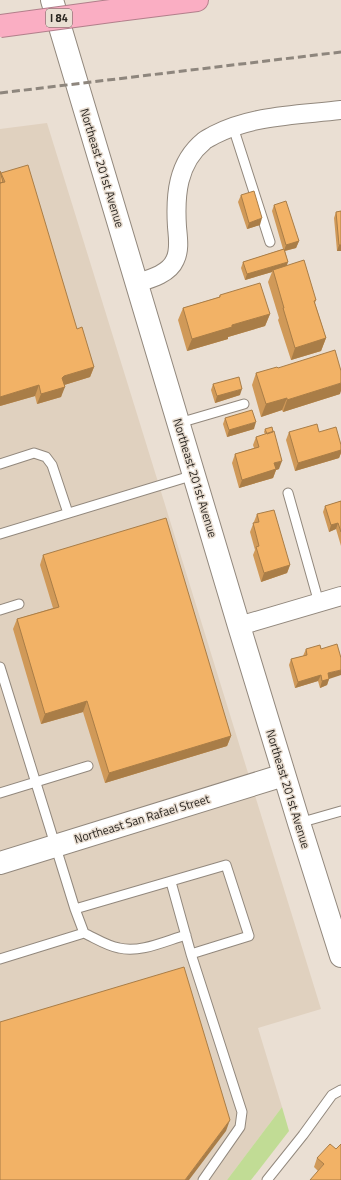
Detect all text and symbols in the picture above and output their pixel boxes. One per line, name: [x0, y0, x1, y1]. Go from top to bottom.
road number: I 84: [46, 9, 72, 27]
street label: Northeast 201st Avenue: [75, 106, 130, 230]
street label: Northeast 201st Avenue: [168, 416, 223, 540]
street label: Northeast 201st Avenue: [261, 727, 316, 851]
street label: Northeast San Rafael Street: [72, 789, 213, 848]

